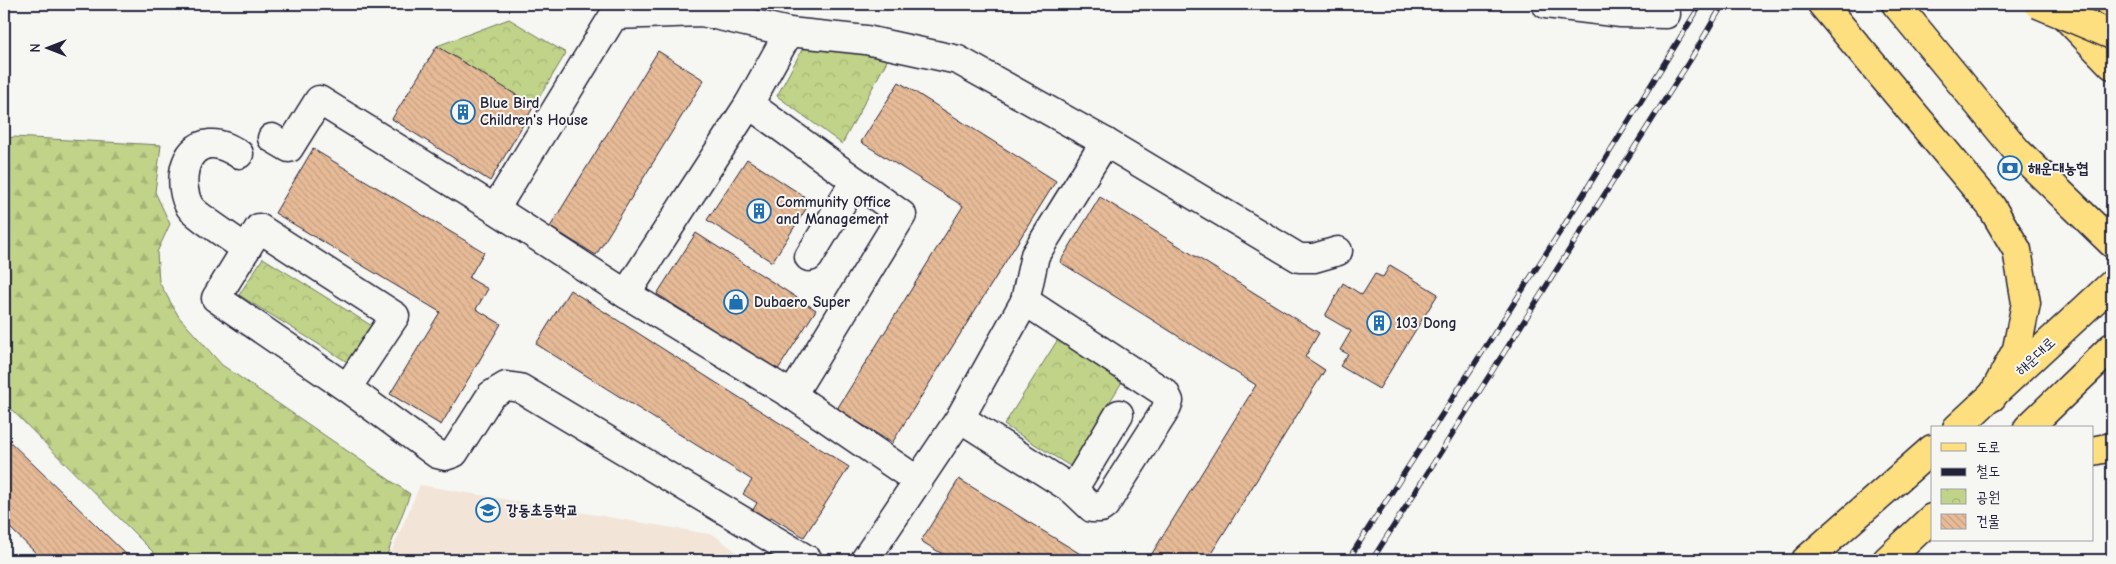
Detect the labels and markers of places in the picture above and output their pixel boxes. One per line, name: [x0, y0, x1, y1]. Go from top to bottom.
place label: Blue Bird Children's House: [480, 94, 588, 129]
building icon: Blue Bird Children's House: [450, 99, 476, 125]
bank icon: 해운대농협: [1997, 155, 2023, 181]
place label: 해운대농협: [2028, 159, 2088, 177]
place label: Community Office and Management: [776, 193, 891, 228]
building icon: Community Office and Management: [746, 198, 772, 224]
shop icon: Dubaero Super: [723, 289, 749, 315]
place label: Dubaero Super: [754, 293, 850, 311]
building icon: 103 Dong: [1366, 310, 1392, 336]
place label: 103 Dong: [1396, 314, 1457, 332]
school or university icon: 강동초등학교: [475, 497, 501, 523]
place label: 강동초등학교: [506, 501, 578, 519]

